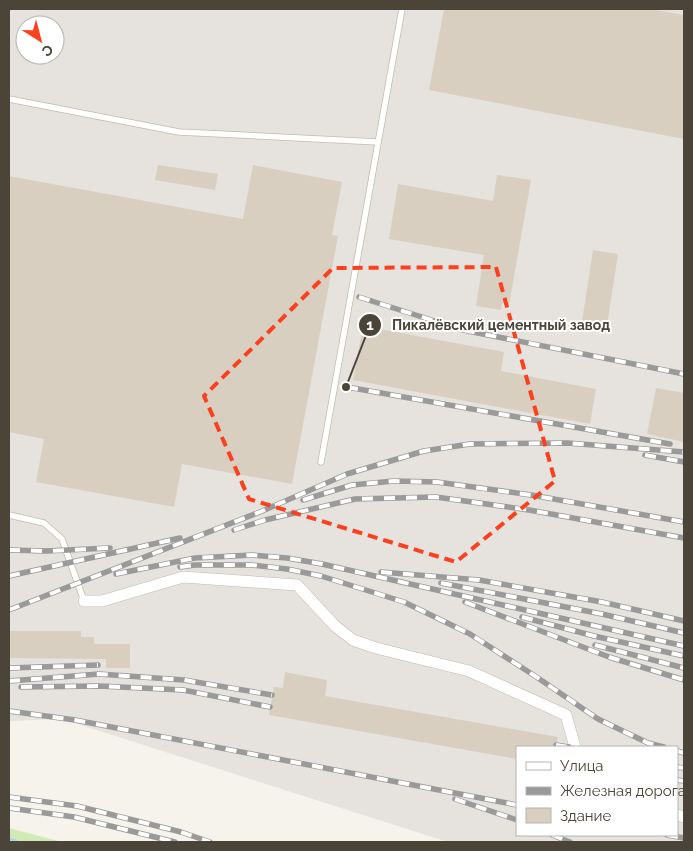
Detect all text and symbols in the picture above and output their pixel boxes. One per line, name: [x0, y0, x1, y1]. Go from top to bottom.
north arrow: [15, 15, 65, 65]
text: С: [39, 41, 56, 60]
callout: Пикалёвский цементный завод: [357, 310, 620, 339]
text: 1: [366, 316, 374, 334]
text: Пикалёвский цементный завод: [392, 317, 610, 333]
legend: [516, 746, 678, 836]
text: Улица: [560, 757, 604, 775]
text: Железная дорога: [560, 782, 686, 800]
text: Здание: [560, 807, 612, 825]

